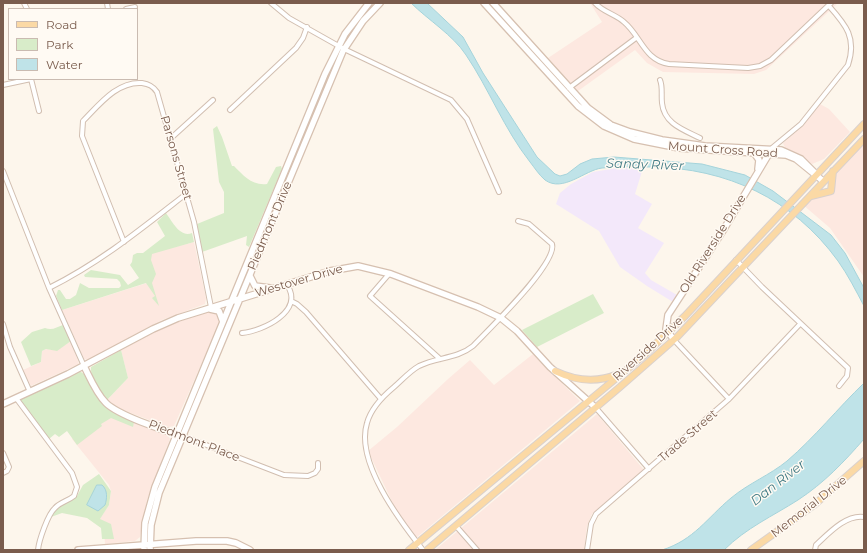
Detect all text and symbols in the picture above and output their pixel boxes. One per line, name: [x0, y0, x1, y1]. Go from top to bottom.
legend: [8, 8, 138, 80]
text: Road: [46, 17, 77, 32]
text: Park: [46, 37, 73, 52]
text: Water: [46, 57, 82, 72]
street label: Parsons Street: [157, 114, 195, 202]
street label: Mount Cross Road: [668, 139, 778, 161]
water label: Sandy River: [606, 156, 684, 174]
street label: Piedmont Drive: [245, 179, 295, 273]
street label: Old Riverside Drive: [677, 192, 749, 296]
street label: Westover Drive: [253, 262, 345, 300]
street label: Riverside Drive: [610, 314, 686, 384]
street label: Trade Street: [656, 407, 720, 465]
street label: Piedmont Place: [146, 417, 242, 465]
water label: Dan River: [748, 457, 808, 509]
street label: Memorial Drive: [768, 473, 850, 541]

